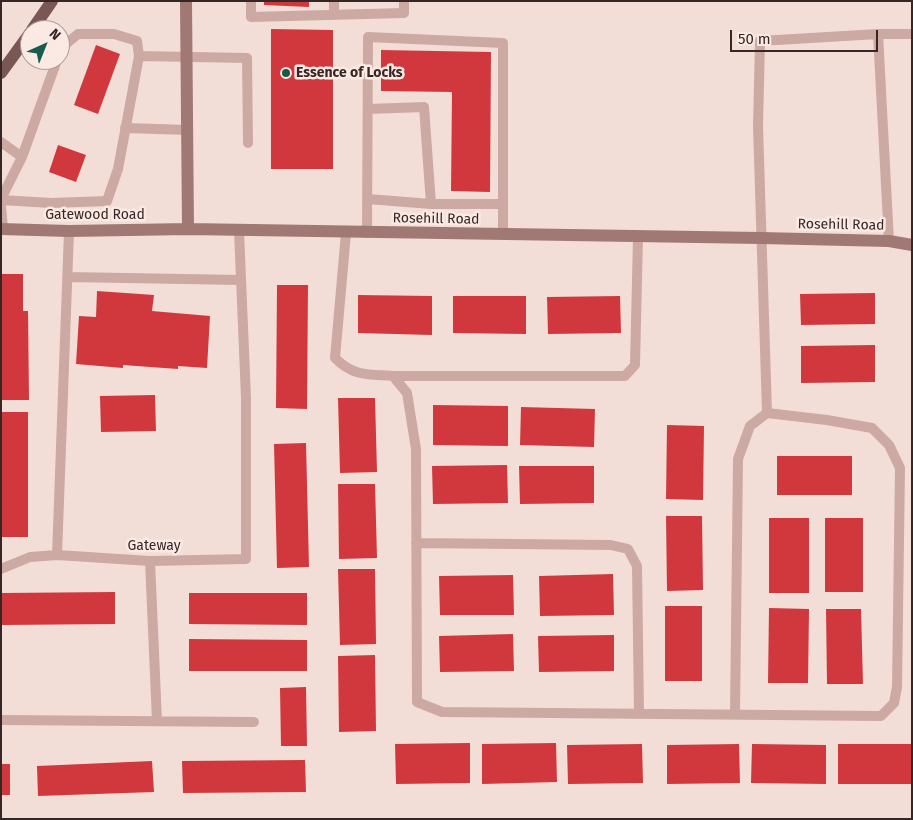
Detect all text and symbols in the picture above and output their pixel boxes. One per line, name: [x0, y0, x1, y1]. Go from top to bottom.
north arrow: [20, 20, 70, 70]
scale bar: [733, 20, 880, 52]
text: N: [46, 25, 64, 44]
text: 50 m: [738, 30, 771, 48]
place label: Essence of Locks: [296, 65, 403, 81]
marker: Essence of Locks: [280, 67, 292, 79]
street label: Gatewood Road: [45, 207, 145, 223]
street label: Rosehill Road: [392, 210, 480, 228]
street label: Rosehill Road: [797, 216, 885, 234]
street label: Gateway: [127, 538, 181, 554]

